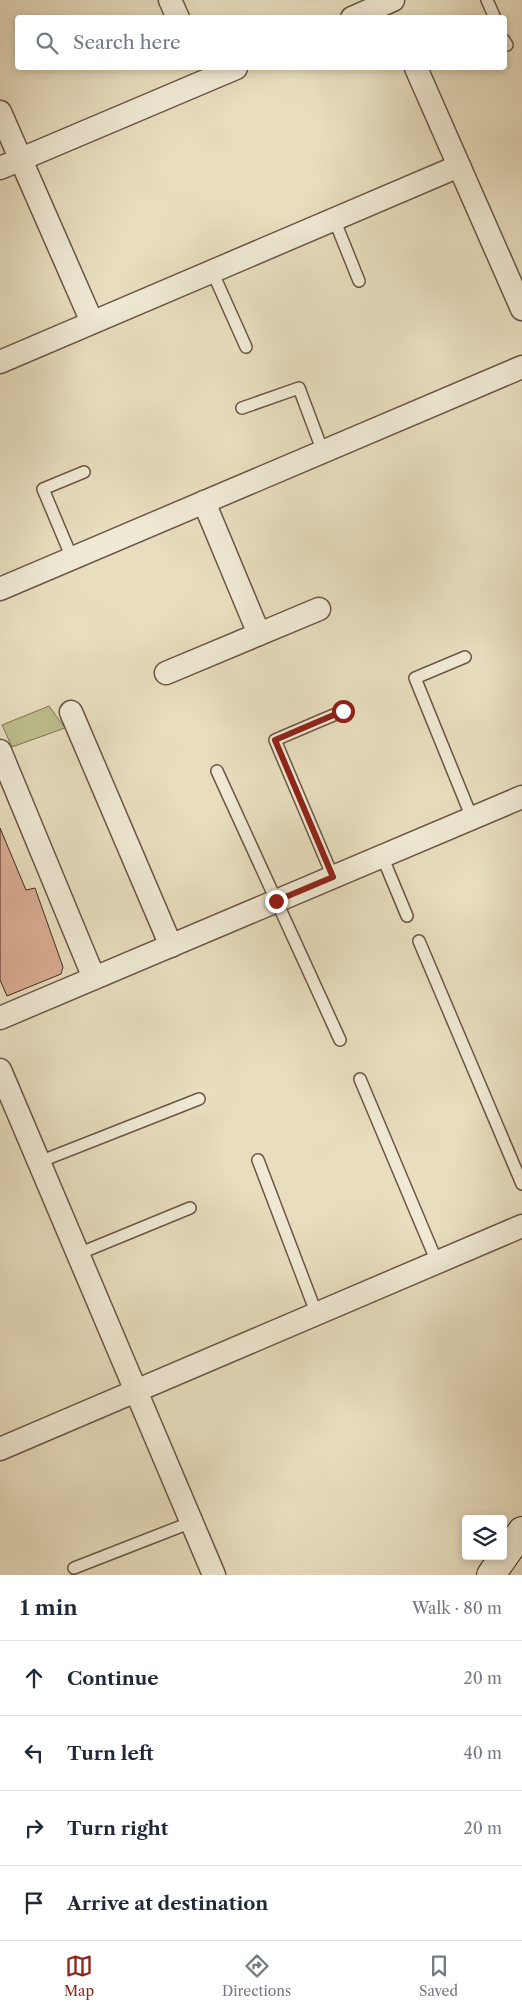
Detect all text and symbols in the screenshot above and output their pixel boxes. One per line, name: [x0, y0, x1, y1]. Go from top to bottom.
search box: [15, 15, 507, 70]
icon: search: [33, 29, 61, 57]
text: Search here: [73, 31, 181, 54]
route start: [332, 700, 355, 723]
route end: [265, 890, 288, 913]
map controls: [462, 1515, 507, 1560]
button: layers: [462, 1515, 507, 1560]
text: 1 min: [20, 1595, 78, 1620]
text: Walk · 80 m: [412, 1598, 502, 1618]
icon: ahead: [20, 1664, 48, 1692]
text: Continue: [67, 1667, 159, 1690]
text: 20 m: [463, 1668, 502, 1688]
icon: left: [20, 1739, 48, 1767]
text: Turn left: [67, 1742, 154, 1765]
text: 40 m: [463, 1743, 502, 1763]
icon: right: [20, 1814, 48, 1842]
text: Turn right: [67, 1817, 168, 1840]
text: 20 m: [463, 1818, 502, 1838]
icon: arrive: [20, 1889, 48, 1917]
text: Arrive at destination: [67, 1892, 268, 1915]
tab: Map: [64, 1952, 94, 2000]
tab: Directions: [222, 1952, 291, 2000]
tab: Saved: [419, 1952, 458, 2000]

